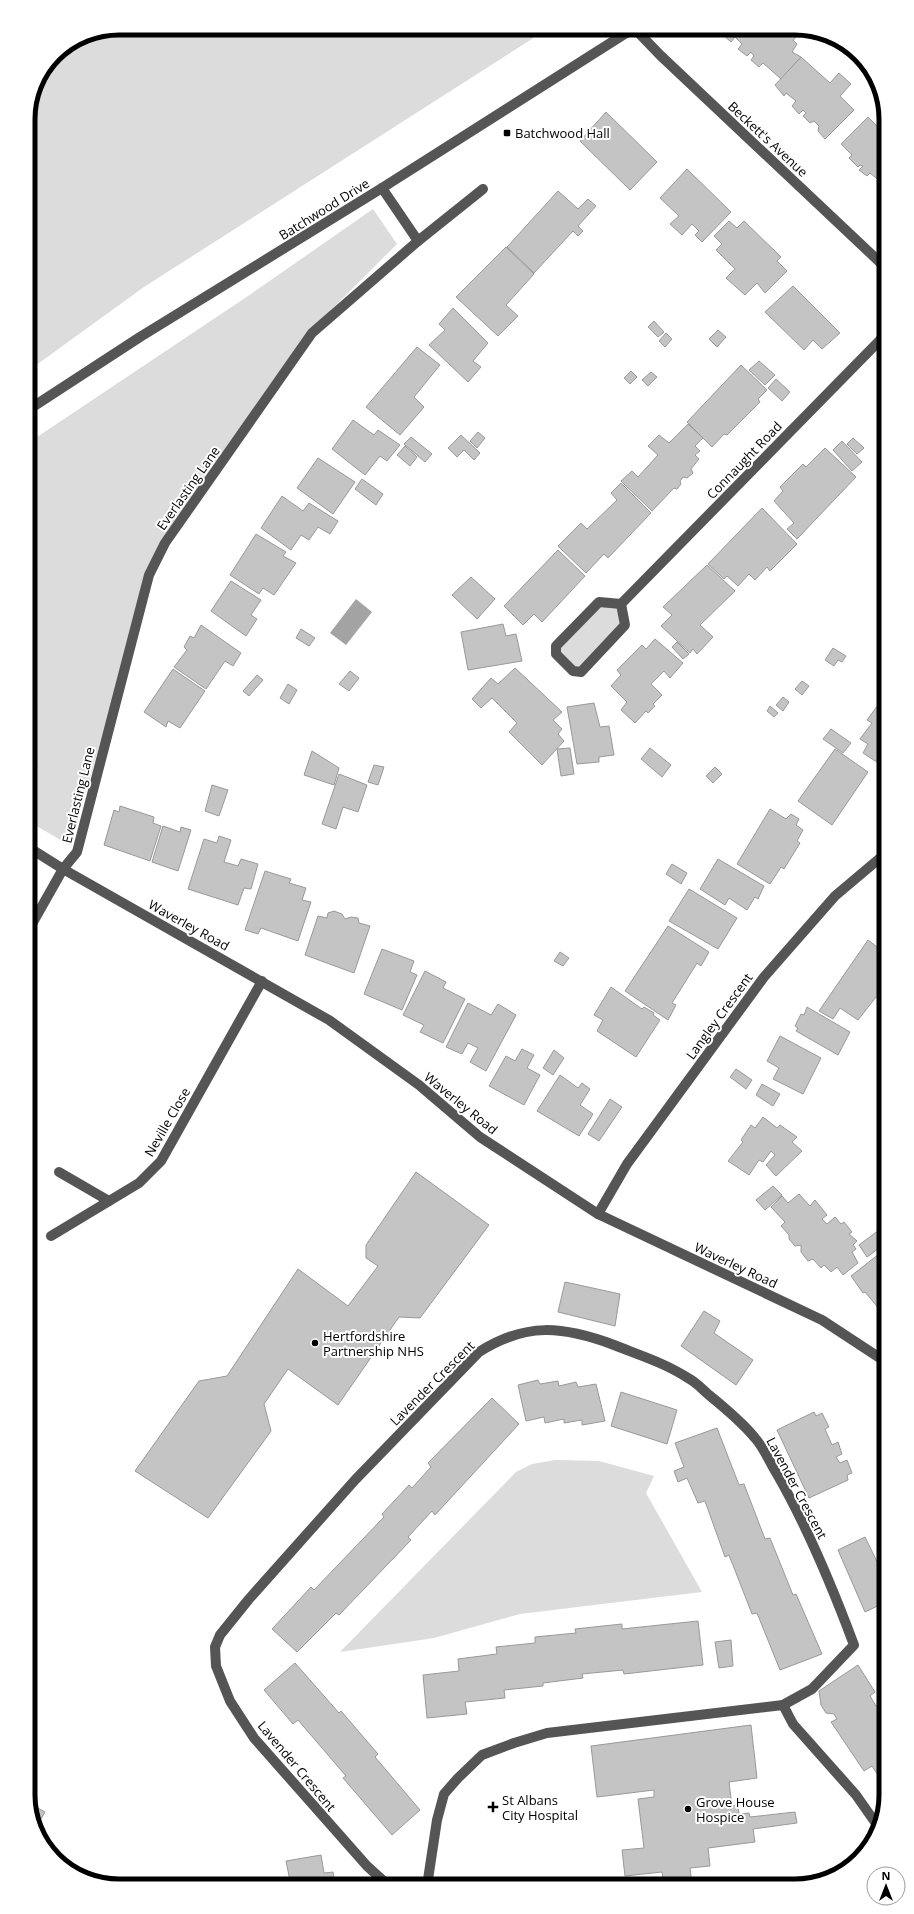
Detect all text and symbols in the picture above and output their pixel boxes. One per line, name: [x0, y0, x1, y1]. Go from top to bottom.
street label: Beckett's Avenue: [724, 97, 812, 181]
place label: Batchwood Hall: [515, 124, 610, 142]
marker: Batchwood Hall: [502, 128, 512, 138]
street label: Batchwood Drive: [275, 174, 373, 244]
street label: Connaught Road: [702, 417, 786, 503]
street label: Everlasting Lane: [152, 442, 224, 534]
street label: Everlasting Lane: [57, 745, 99, 845]
street label: Waverley Road: [145, 895, 233, 955]
street label: Langley Crescent: [682, 969, 757, 1063]
street label: Waverley Road: [420, 1068, 502, 1138]
street label: Neville Close: [140, 1084, 194, 1160]
street label: Waverley Road: [691, 1238, 781, 1292]
place label: Hertfordshire Partnership NHS: [323, 1327, 424, 1360]
street label: Lavender Crescent: [386, 1336, 479, 1429]
marker: Hertfordshire Partnership NHS: [310, 1338, 320, 1348]
street label: Lavender Crescent: [763, 1434, 832, 1542]
street label: Lavender Crescent: [254, 1717, 340, 1815]
place label: St Albans City Hospital: [502, 1791, 578, 1824]
place label: Grove House Hospice: [696, 1793, 775, 1826]
marker: St Albans City Hospital: [487, 1801, 499, 1813]
marker: Grove House Hospice: [683, 1804, 693, 1814]
north arrow: [866, 1866, 906, 1906]
text: N: [882, 1868, 890, 1883]

